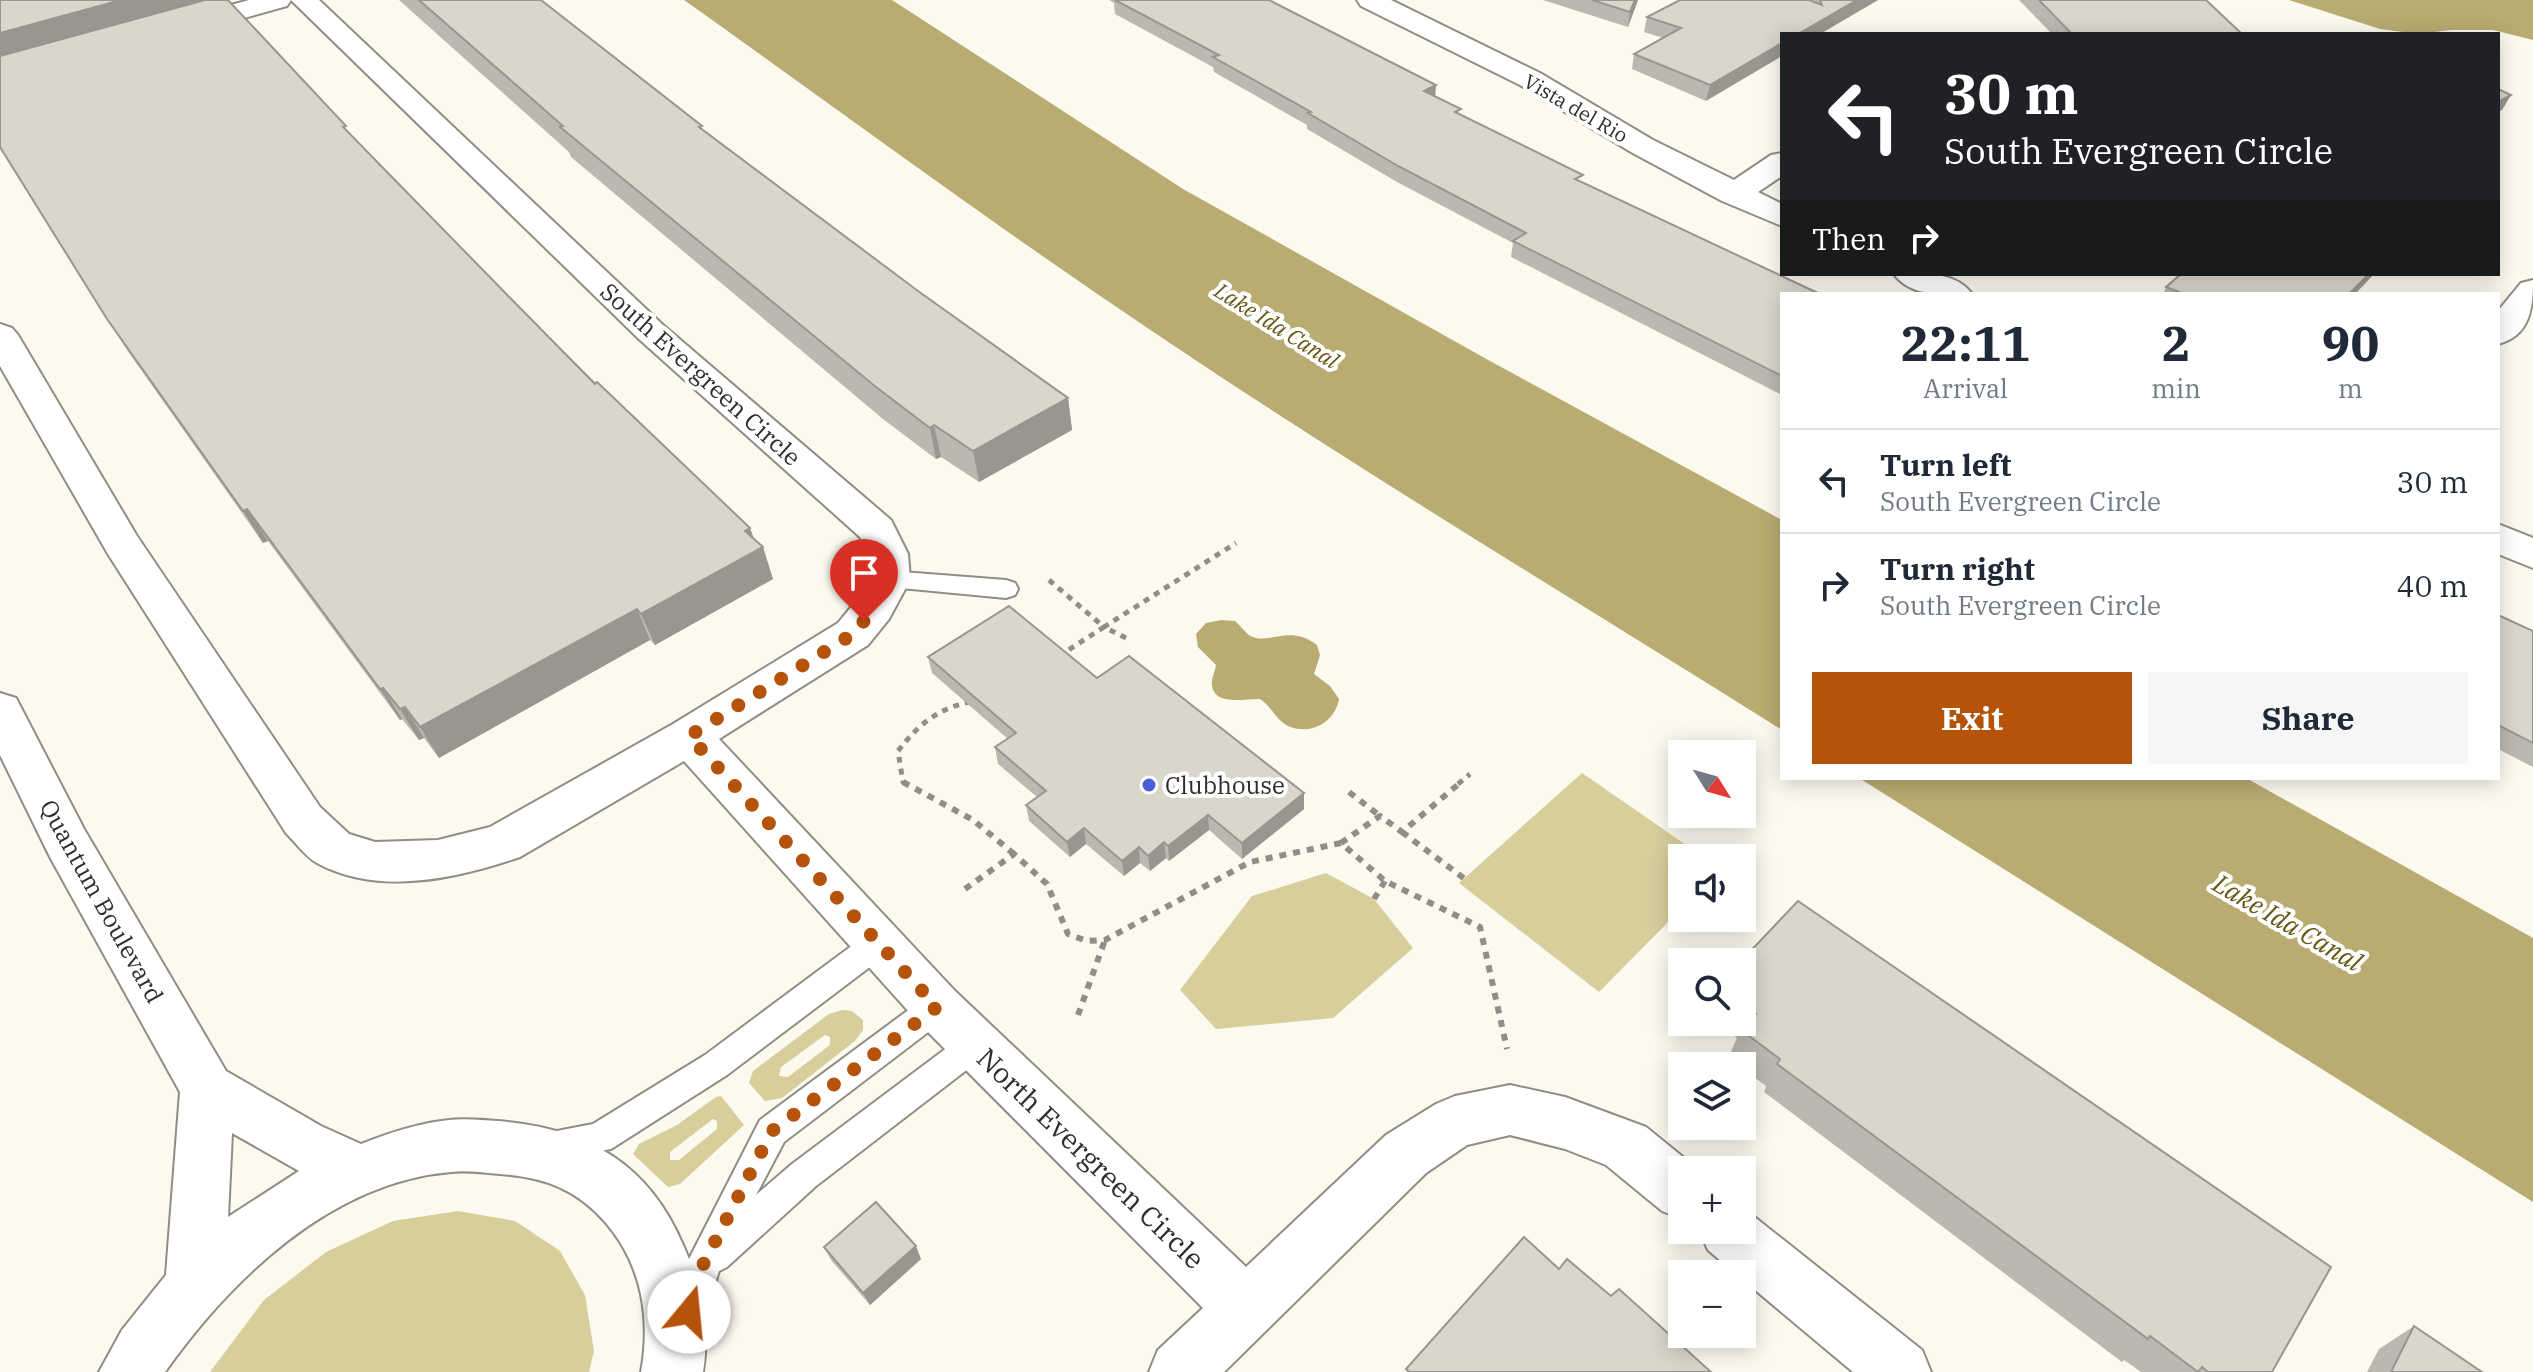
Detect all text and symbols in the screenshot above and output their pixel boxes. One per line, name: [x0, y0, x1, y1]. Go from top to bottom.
text: 30 m: [1944, 57, 2079, 129]
icon: left: [1812, 64, 1916, 168]
street label: Vista del Rio: [1519, 67, 1633, 149]
text: South Evergreen Circle: [1944, 127, 2333, 174]
icon: right: [1902, 216, 1946, 260]
text: Then: [1812, 219, 1886, 258]
street label: South Evergreen Circle: [594, 275, 808, 473]
water label: Lake Ida Canal: [1209, 275, 1345, 375]
text: 22:11: [1901, 312, 2031, 374]
text: 2: [2162, 312, 2190, 374]
text: 90: [2322, 312, 2379, 374]
text: Arrival: [1923, 371, 2008, 405]
text: min: [2151, 371, 2201, 405]
text: m: [2338, 371, 2363, 405]
text: Turn left: [1880, 445, 2012, 484]
icon: left: [1812, 459, 1856, 503]
text: 30 m: [2396, 462, 2468, 501]
text: South Evergreen Circle: [1880, 484, 2161, 518]
pin: [830, 539, 898, 621]
text: Turn right: [1880, 549, 2035, 588]
icon: arrive: [842, 551, 886, 595]
icon: right: [1812, 563, 1856, 607]
text: 40 m: [2396, 566, 2468, 605]
text: South Evergreen Circle: [1880, 588, 2161, 622]
button: Exit: [1812, 672, 2132, 764]
button: Share: [2148, 672, 2468, 764]
north arrow: [1668, 740, 1756, 828]
map controls: [1668, 740, 1756, 1348]
place label: Clubhouse: [1165, 769, 1285, 801]
marker: Clubhouse: [1140, 776, 1158, 794]
street label: Quantum Boulevard: [33, 794, 171, 1008]
button: sound: [1668, 844, 1756, 932]
water label: Lake Ida Canal: [2207, 865, 2369, 979]
button: search: [1668, 948, 1756, 1036]
street label: North Evergreen Circle: [969, 1039, 1213, 1277]
button: layers: [1668, 1052, 1756, 1140]
button: +: [1668, 1156, 1756, 1244]
button: −: [1668, 1260, 1756, 1348]
position arrow: [647, 1270, 731, 1354]

